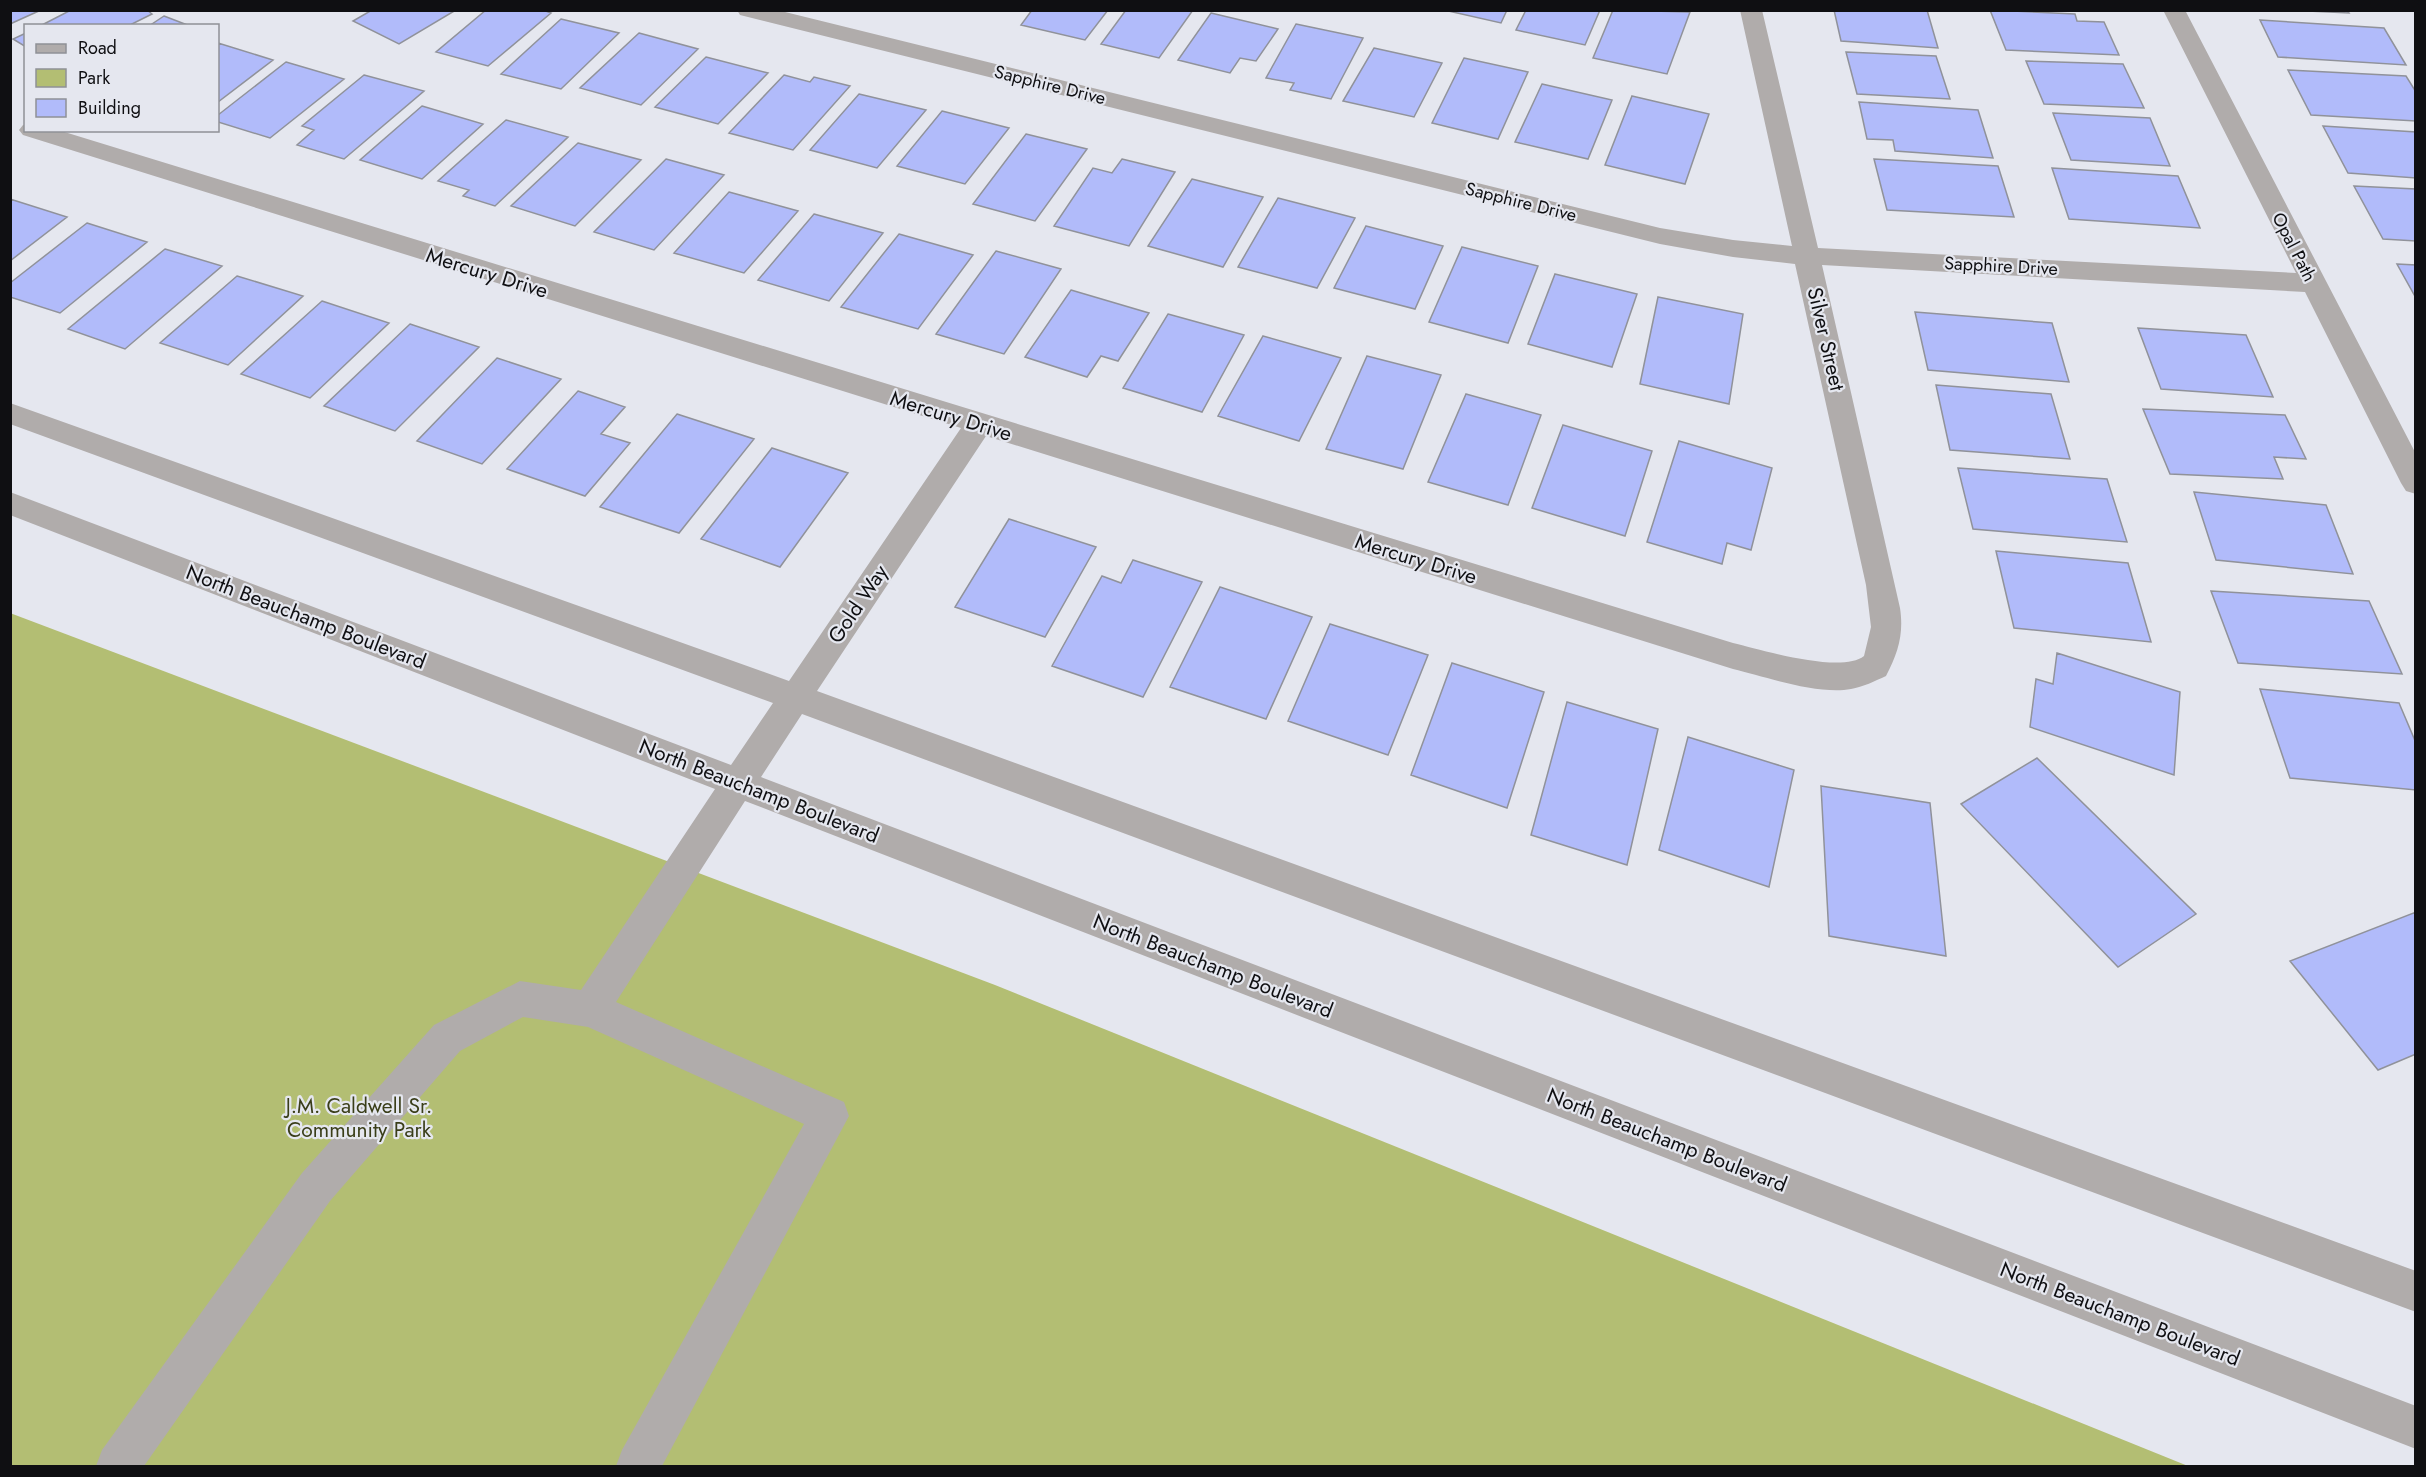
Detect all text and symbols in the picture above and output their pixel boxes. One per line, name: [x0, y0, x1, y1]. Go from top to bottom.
legend: [24, 24, 219, 132]
text: Road: [78, 35, 117, 61]
street label: Sapphire Drive: [992, 59, 1108, 111]
text: Park: [78, 65, 110, 91]
text: Building: [78, 95, 141, 121]
street label: Sapphire Drive: [1463, 176, 1579, 228]
street label: Opal Path: [2266, 208, 2322, 286]
street label: Mercury Drive: [422, 240, 552, 306]
street label: Sapphire Drive: [1944, 250, 2058, 282]
street label: Silver Street: [1800, 284, 1852, 394]
street label: Mercury Drive: [886, 383, 1016, 449]
street label: Mercury Drive: [1351, 526, 1481, 592]
street label: North Beauchamp Boulevard: [182, 557, 430, 677]
street label: Gold Way: [821, 558, 896, 649]
street label: North Beauchamp Boulevard: [635, 731, 883, 851]
street label: North Beauchamp Boulevard: [1089, 906, 1337, 1026]
street label: North Beauchamp Boulevard: [1543, 1080, 1791, 1200]
park label: J.M. Caldwell Sr. Community Park: [283, 1091, 432, 1145]
street label: North Beauchamp Boulevard: [1996, 1254, 2244, 1374]

